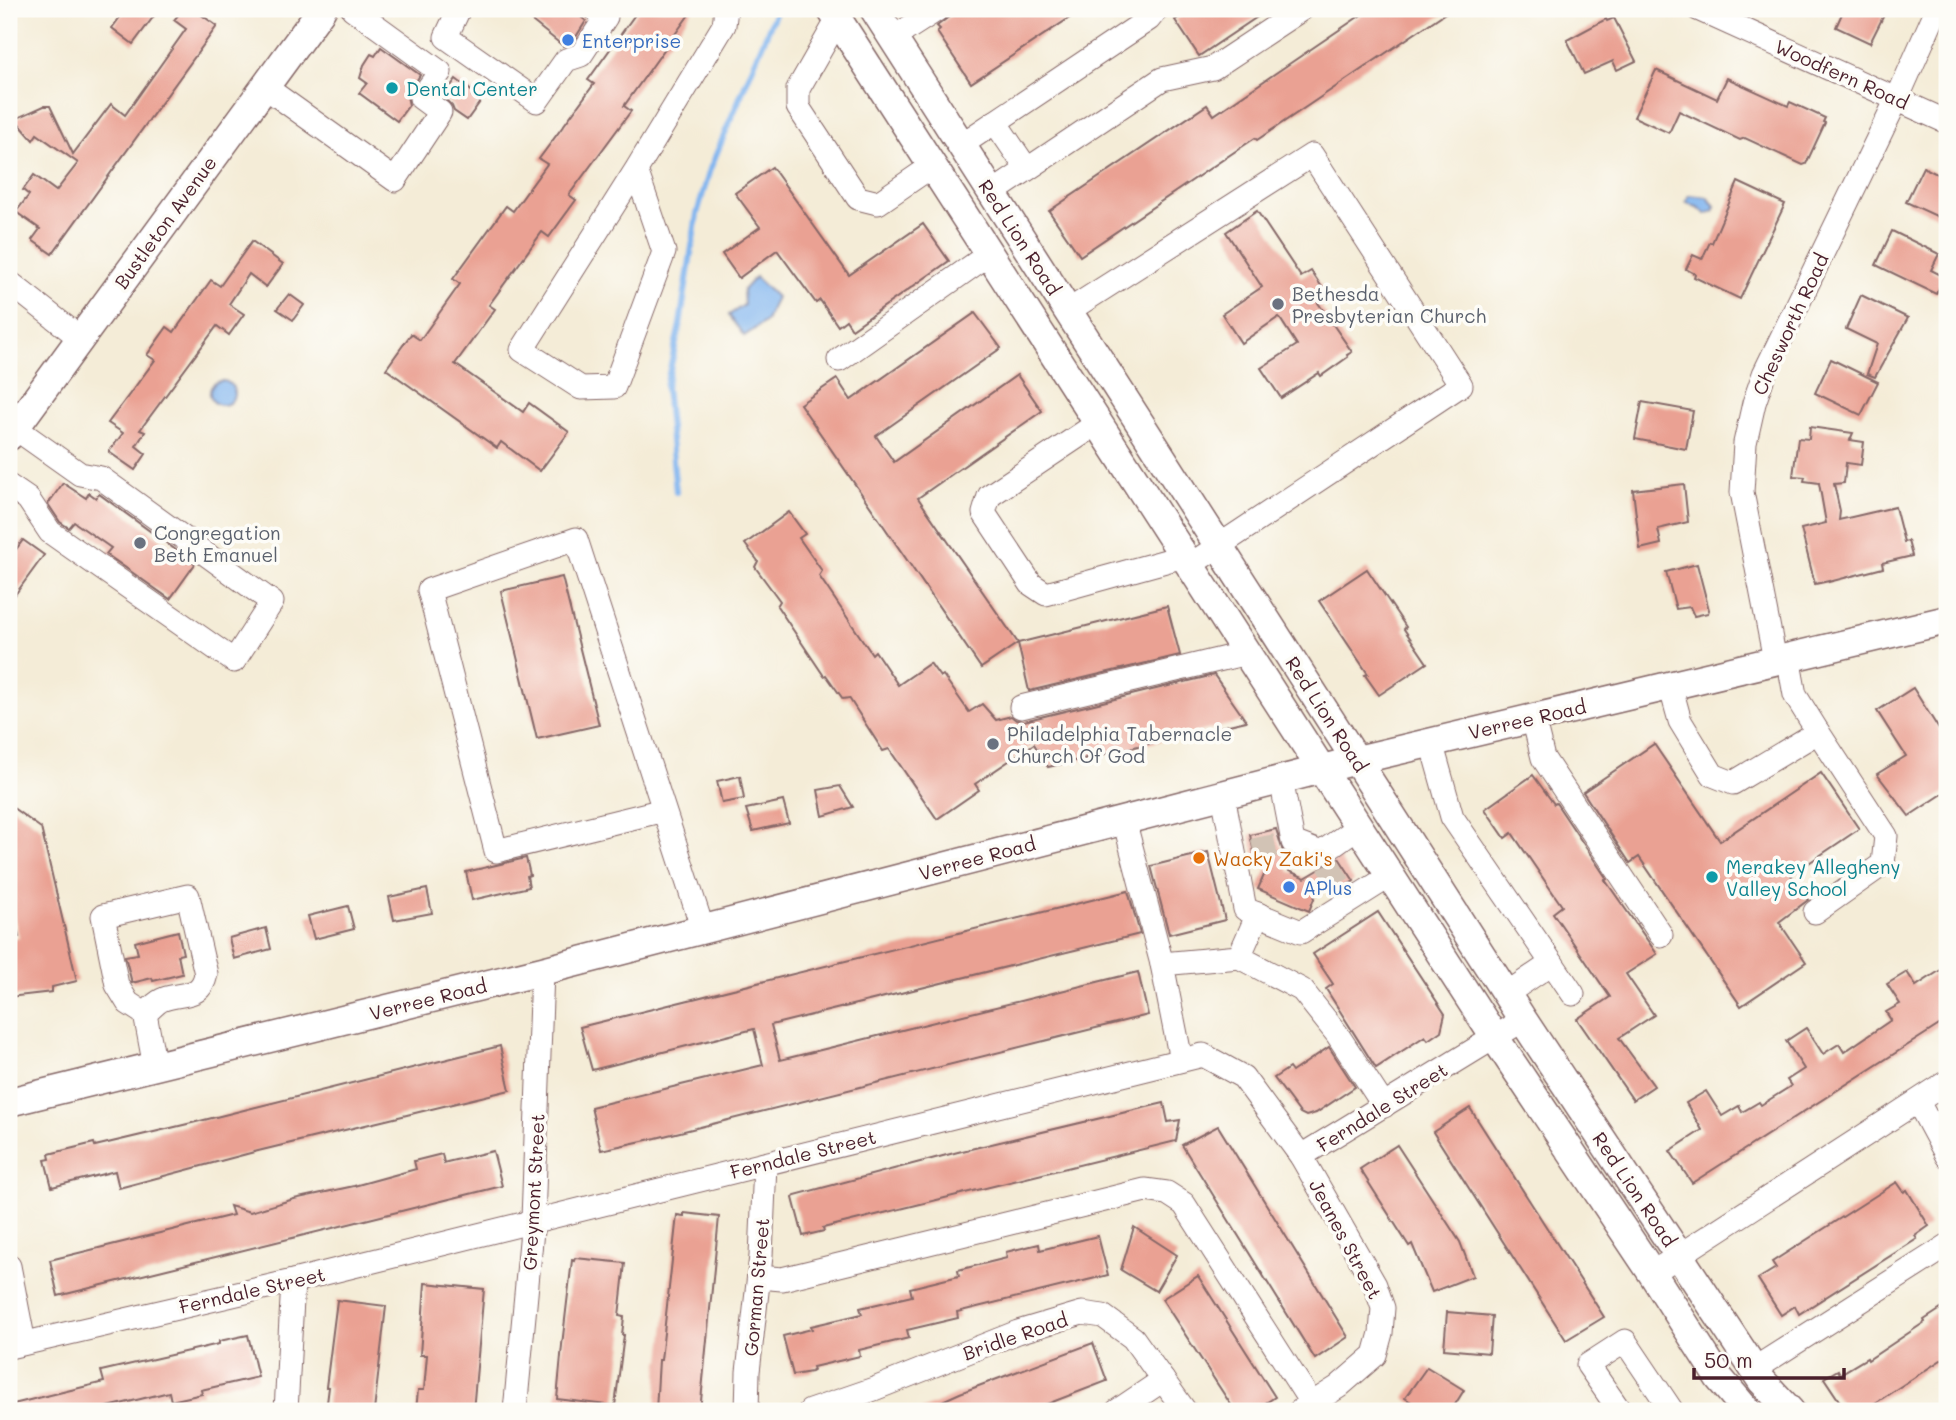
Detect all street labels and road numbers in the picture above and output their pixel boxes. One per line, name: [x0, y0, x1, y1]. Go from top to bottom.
street label: Woodfern Road: [1771, 33, 1913, 115]
street label: Bustleton Avenue: [108, 151, 222, 293]
street label: Red Lion Road: [973, 174, 1067, 300]
street label: Chesworth Road: [1746, 249, 1834, 399]
street label: Red Lion Road: [1280, 651, 1374, 777]
street label: Verree Road: [1466, 693, 1588, 745]
street label: Verree Road: [916, 830, 1038, 886]
street label: Verree Road: [367, 972, 489, 1026]
street label: Ferndale Street: [1312, 1057, 1452, 1157]
street label: Greymont Street: [516, 1113, 550, 1271]
street label: Ferndale Street: [727, 1124, 879, 1184]
street label: Red Lion Road: [1587, 1127, 1683, 1251]
street label: Jeanes Street: [1304, 1175, 1388, 1303]
street label: Gorman Street: [737, 1217, 775, 1357]
street label: Ferndale Street: [176, 1261, 328, 1319]
street label: Bridle Road: [959, 1306, 1071, 1366]

